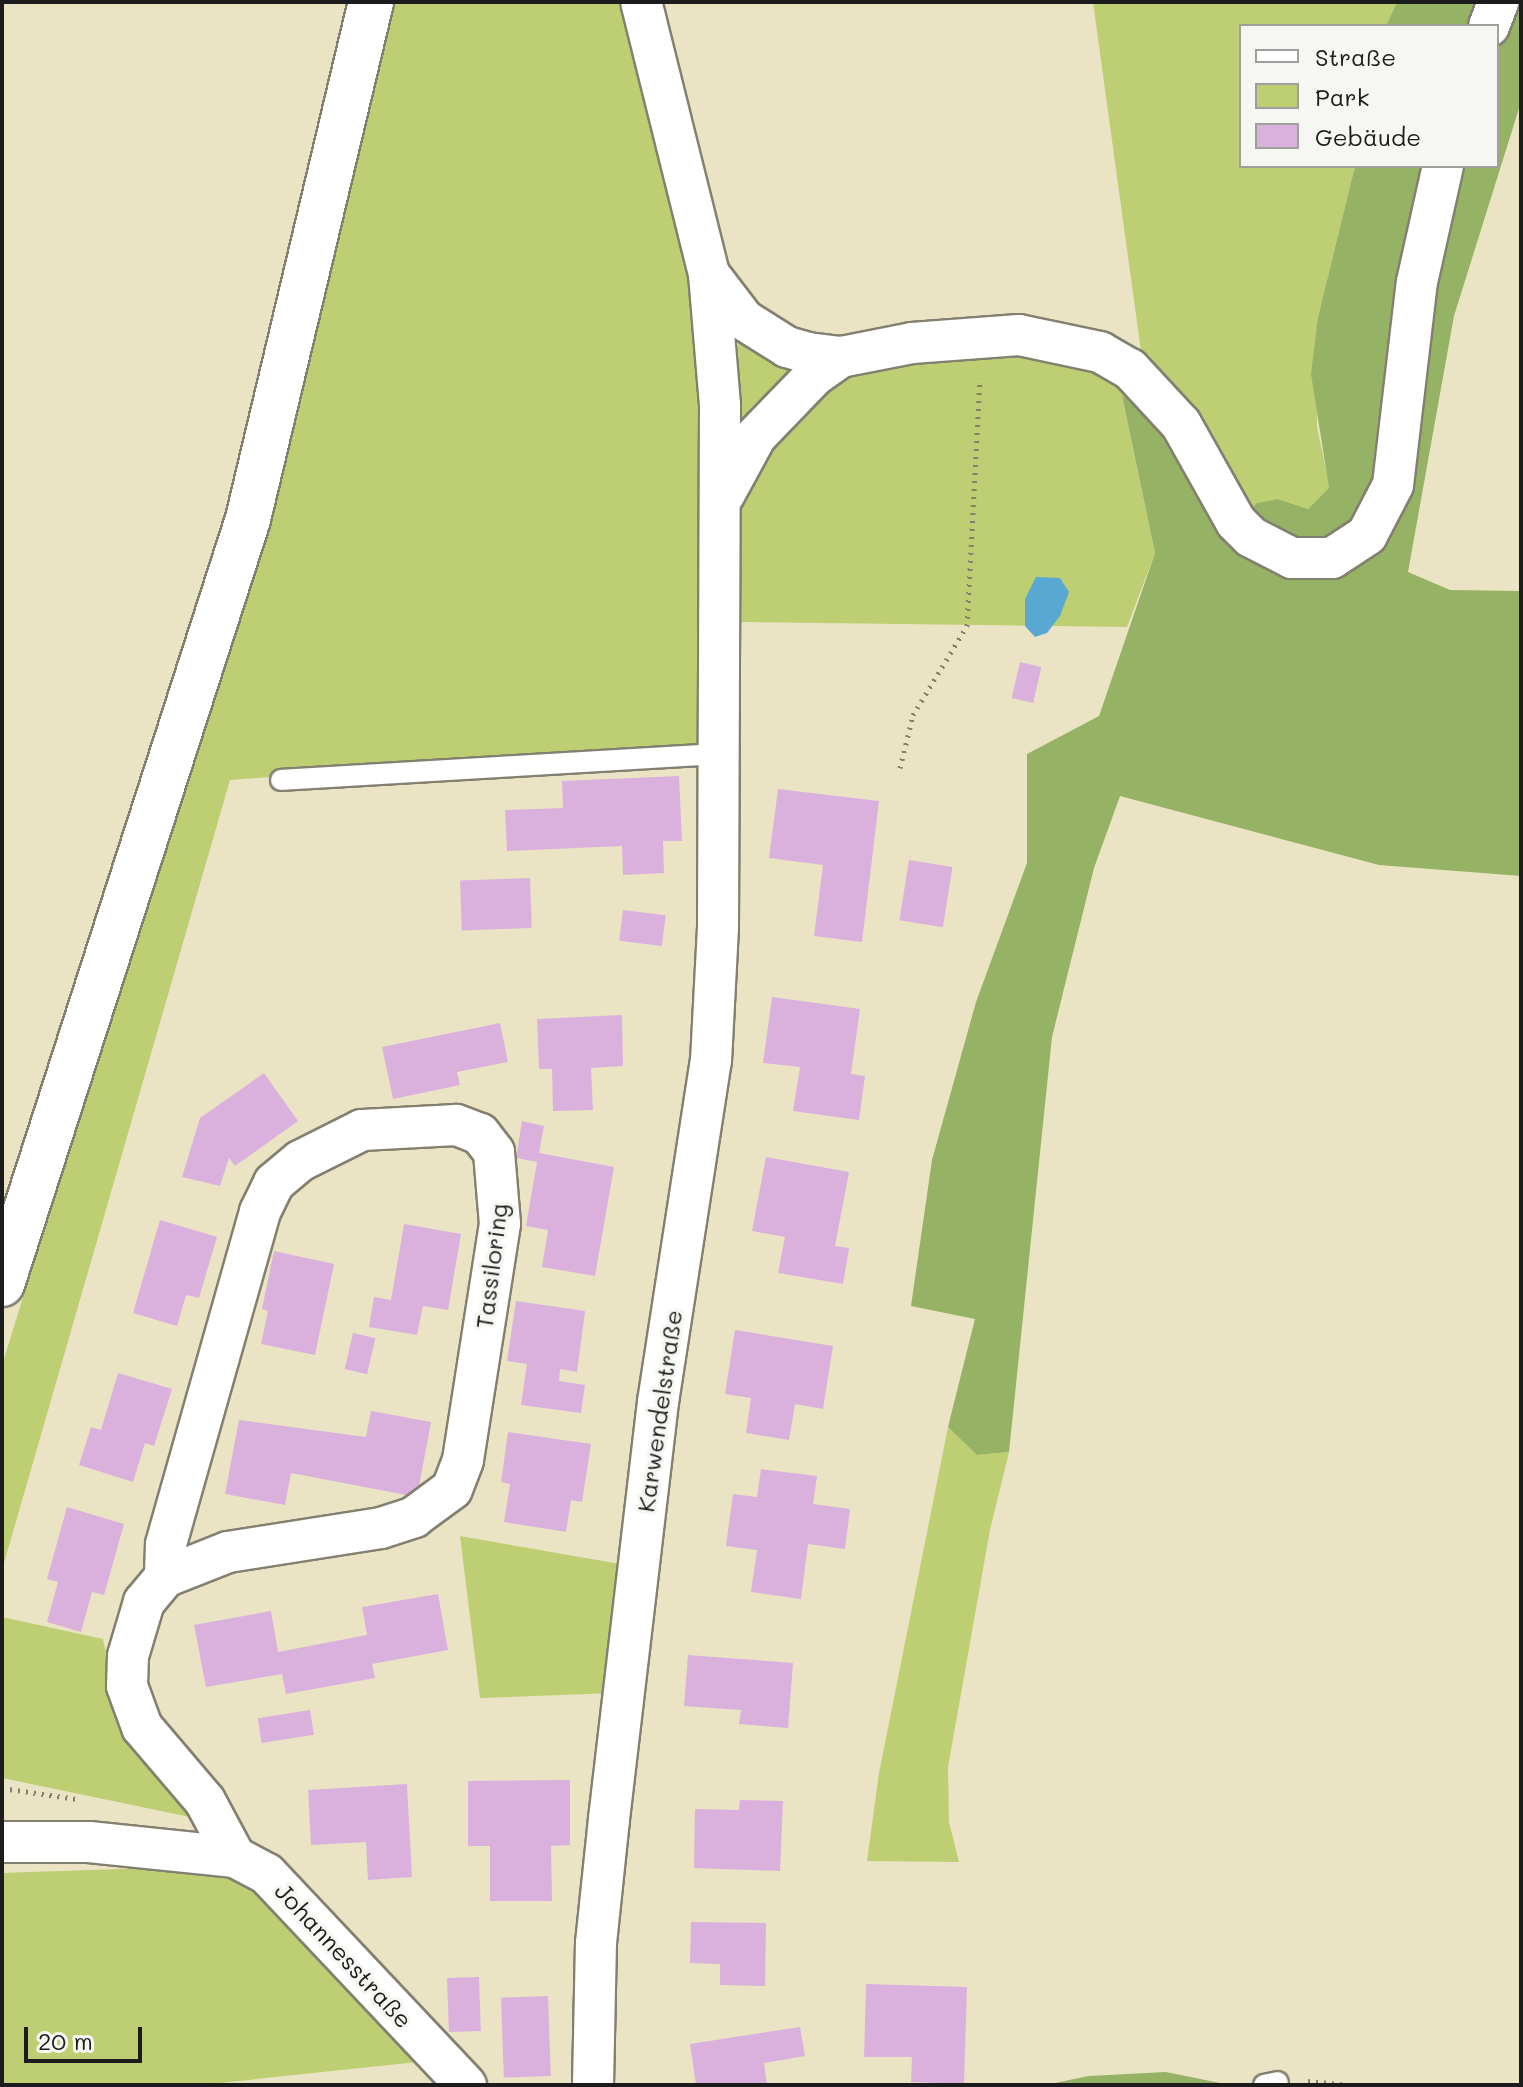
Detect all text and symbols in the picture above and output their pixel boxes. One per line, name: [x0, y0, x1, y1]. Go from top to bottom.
legend: [1239, 24, 1499, 168]
text: Straße: [1315, 41, 1396, 72]
text: Park: [1315, 81, 1369, 112]
text: Gebäude: [1315, 121, 1421, 152]
street label: Tassiloring: [469, 1202, 513, 1330]
street label: Karwendelstraße: [631, 1308, 687, 1514]
street label: Johannesstraße: [269, 1876, 419, 2034]
scale bar: [28, 2011, 146, 2061]
text: 20 m: [38, 2025, 93, 2056]

